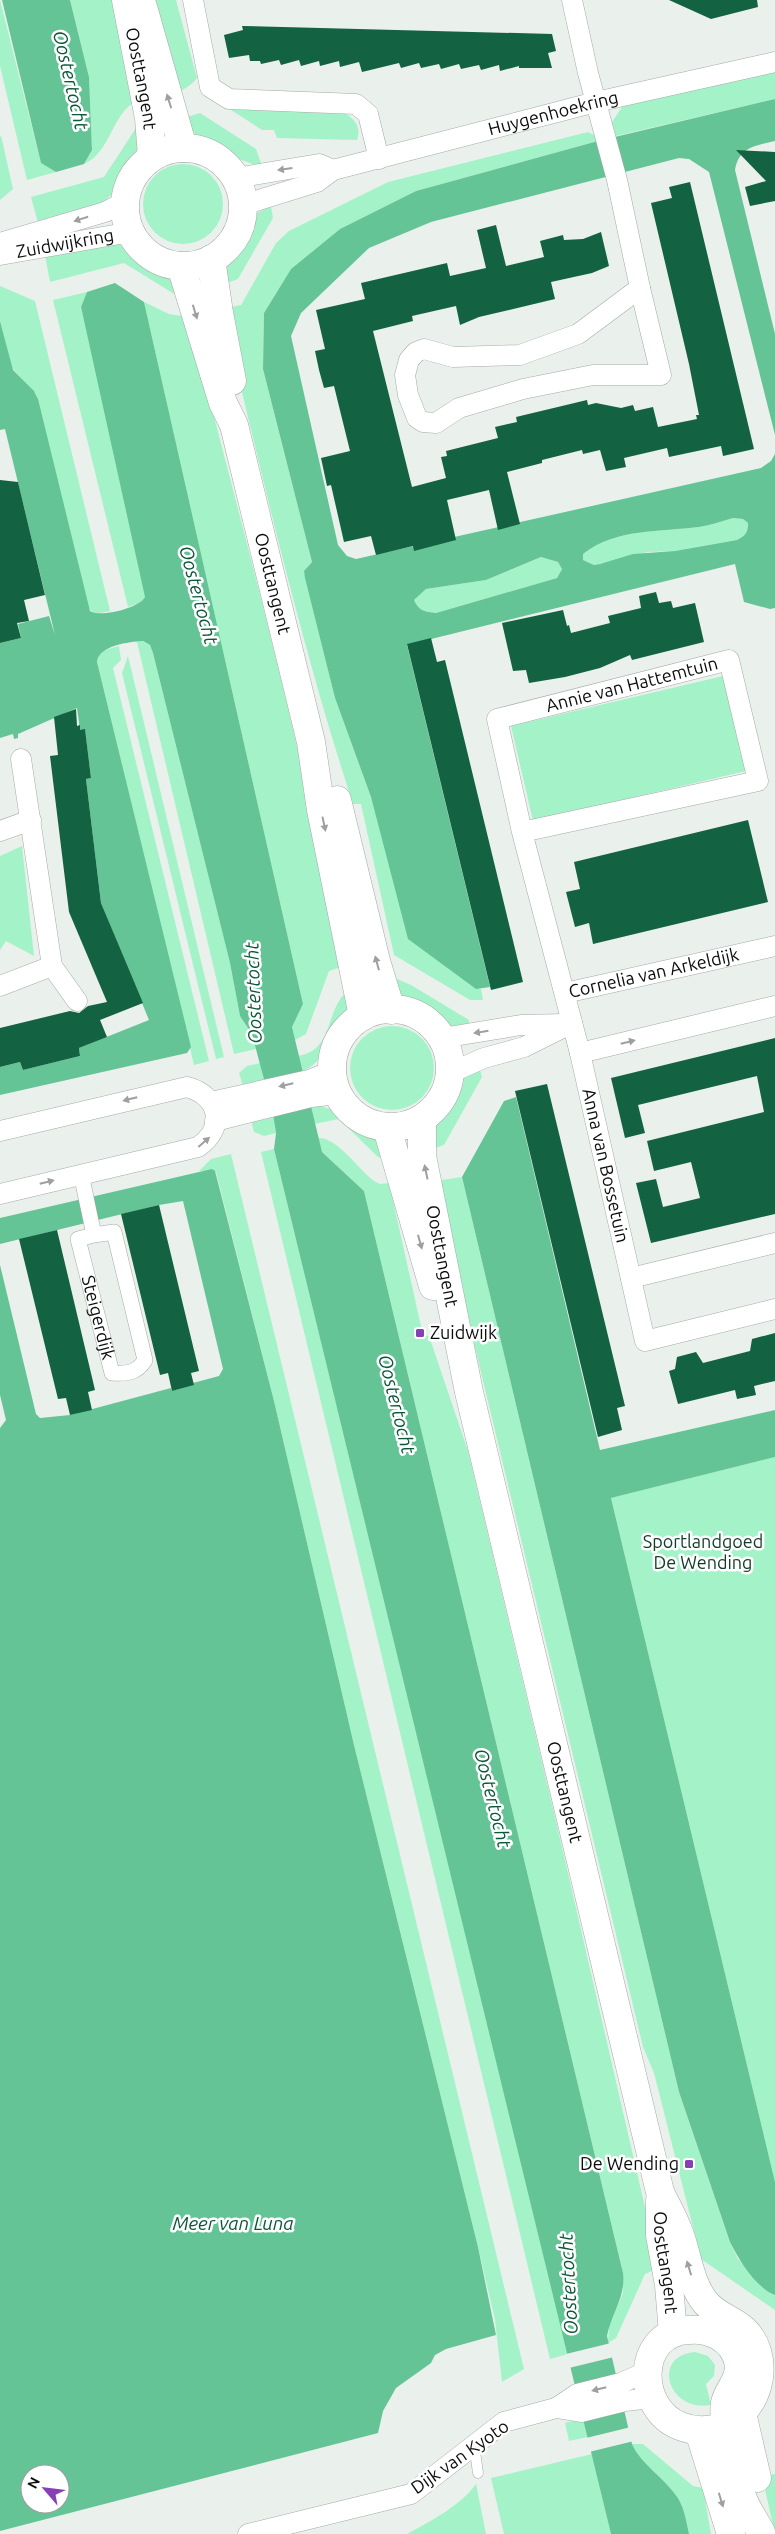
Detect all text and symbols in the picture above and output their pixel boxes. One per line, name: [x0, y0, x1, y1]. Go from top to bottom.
street label: Oosttangent: [123, 26, 161, 130]
water label: Oostertocht: [49, 28, 93, 132]
street label: Huygenhoekring: [486, 86, 620, 138]
one-way arrow: [164, 94, 172, 109]
one-way arrow: [277, 166, 293, 174]
one-way arrow: [74, 216, 89, 224]
street label: Zuidwijkring: [14, 224, 115, 261]
one-way arrow: [191, 305, 199, 320]
street label: Oosttangent: [252, 531, 295, 636]
water label: Oostertocht: [175, 543, 223, 647]
street label: Annie van Hattemtuin: [544, 652, 720, 715]
one-way arrow: [320, 817, 328, 832]
water label: Oostertocht: [240, 941, 266, 1044]
street label: Cornelia van Arkeldijk: [567, 943, 741, 1001]
one-way arrow: [373, 955, 381, 971]
one-way arrow: [473, 1028, 489, 1036]
one-way arrow: [620, 1038, 635, 1046]
one-way arrow: [278, 1081, 293, 1089]
street label: Anna van Bossetuin: [579, 1086, 634, 1245]
one-way arrow: [122, 1095, 137, 1103]
one-way arrow: [197, 1136, 209, 1148]
one-way arrow: [421, 1164, 429, 1180]
one-way arrow: [40, 1178, 55, 1186]
street label: Oosttangent: [423, 1203, 463, 1309]
one-way arrow: [416, 1234, 424, 1249]
street label: Steigerdijk: [79, 1273, 119, 1362]
place label: Zuidwijk: [430, 1322, 497, 1342]
marker: Zuidwijk: [414, 1327, 426, 1339]
water label: Oostertocht: [374, 1352, 420, 1456]
park label: Sportlandgoed De Wending: [643, 1531, 763, 1572]
street label: Oosttangent: [544, 1739, 587, 1845]
water label: Oostertocht: [470, 1746, 516, 1850]
place label: De Wending: [580, 2153, 679, 2173]
marker: De Wending: [683, 2158, 695, 2170]
street label: Oosttangent: [651, 2211, 682, 2315]
water label: Meer van Luna: [172, 2212, 294, 2234]
water label: Oostertocht: [554, 2232, 582, 2335]
one-way arrow: [685, 2260, 693, 2275]
one-way arrow: [591, 2385, 606, 2393]
street label: Dijk van Kyoto: [407, 2415, 512, 2497]
north arrow: [20, 2464, 70, 2514]
text: N: [24, 2475, 43, 2491]
one-way arrow: [717, 2493, 725, 2508]

